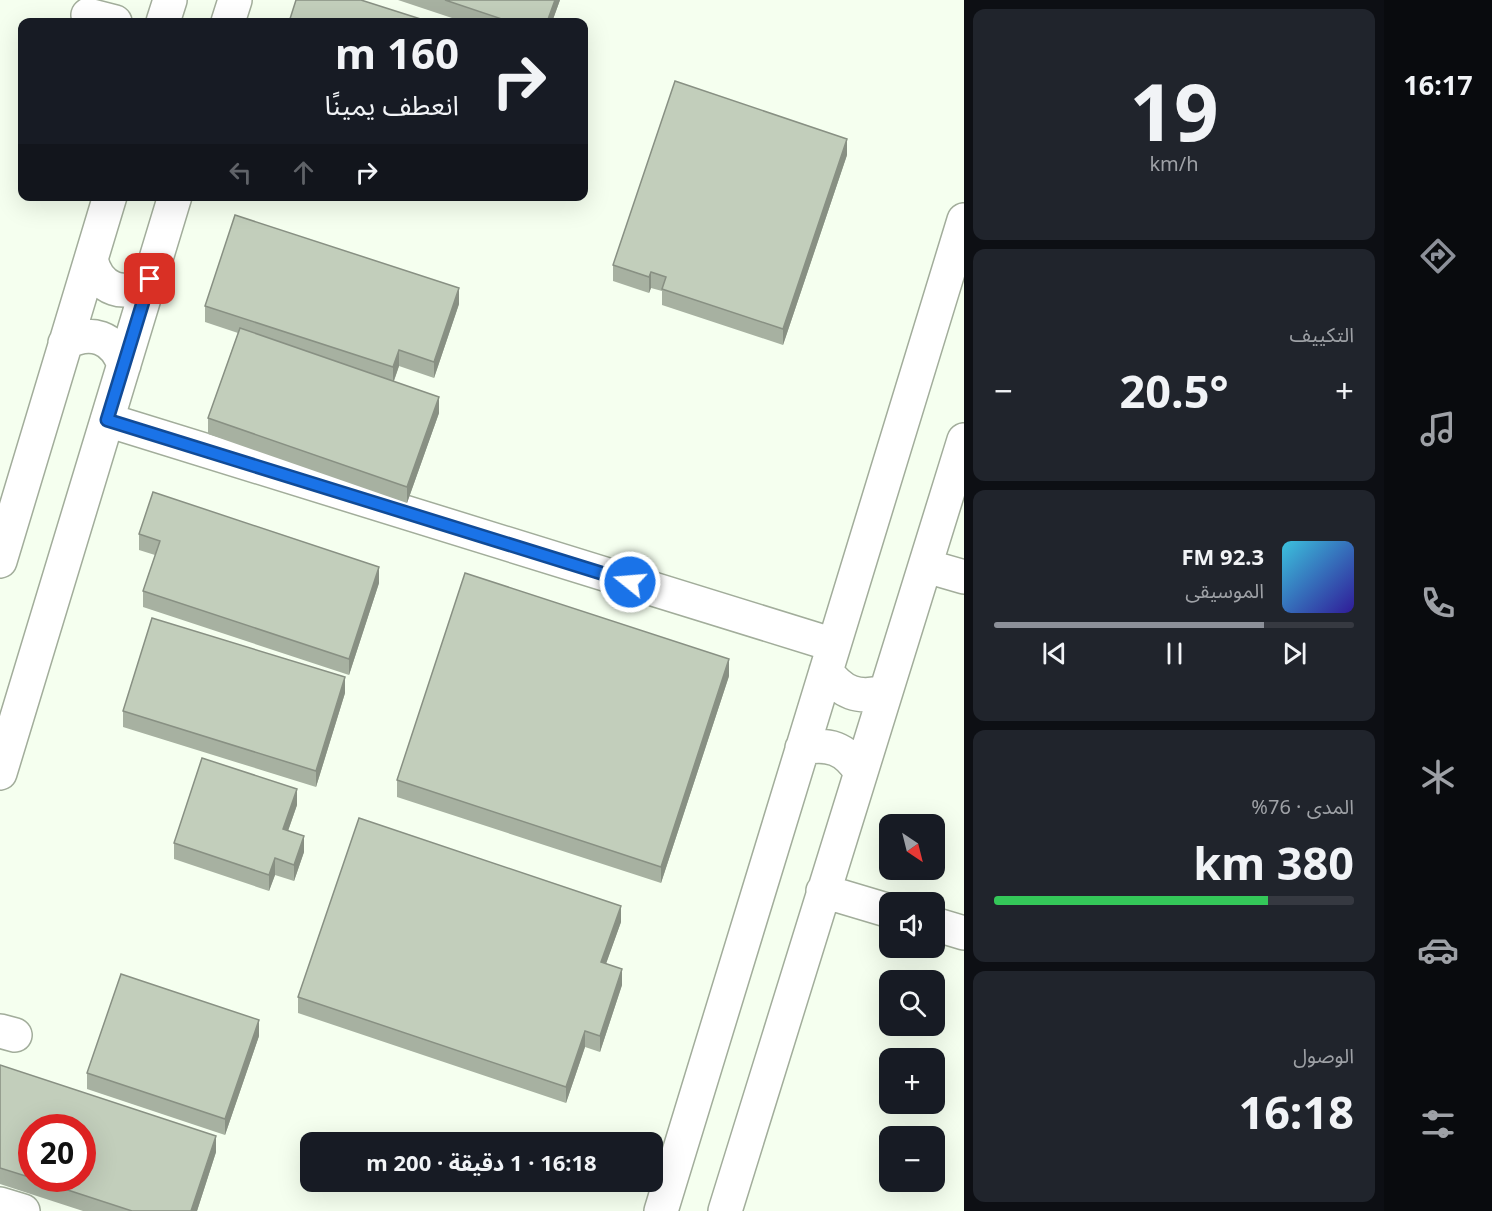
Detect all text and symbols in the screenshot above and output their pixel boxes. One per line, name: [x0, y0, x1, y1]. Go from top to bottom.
text: 160 m: [335, 24, 459, 81]
icon: right: [480, 42, 558, 120]
text: 19: [1129, 58, 1219, 164]
text: 16:17: [1403, 66, 1473, 103]
text: انعطف يمينًا: [325, 86, 459, 123]
text: km/h: [1149, 150, 1199, 177]
icon: left: [224, 156, 257, 189]
icon: ahead: [287, 156, 320, 189]
icon: right: [350, 156, 383, 189]
icon: directions: [1417, 235, 1459, 277]
pin: [124, 253, 175, 304]
icon: arrive: [133, 262, 166, 295]
text: التكييف: [1290, 321, 1354, 348]
text: 20.5°: [1120, 360, 1228, 421]
text: −: [994, 368, 1013, 413]
text: +: [1335, 368, 1354, 413]
icon: music: [1417, 408, 1459, 450]
text: 92.3 FM: [1182, 541, 1264, 571]
position arrow: [598, 550, 662, 614]
text: الموسيقى: [1185, 577, 1264, 604]
icon: phone: [1417, 582, 1459, 624]
icon: previous: [1038, 637, 1071, 670]
icon: pause: [1158, 637, 1191, 670]
icon: next: [1278, 637, 1311, 670]
icon: climate: [1417, 756, 1459, 798]
text: المدى · 76%: [1251, 793, 1354, 820]
north arrow: [879, 814, 945, 880]
map controls: [879, 814, 945, 1192]
text: 380 km: [1193, 832, 1354, 893]
button: sound: [879, 892, 945, 958]
icon: car: [1417, 929, 1459, 971]
button: search: [879, 970, 945, 1036]
text: الوصول: [1293, 1042, 1354, 1069]
button: +: [879, 1048, 945, 1114]
text: 16:18: [1238, 1081, 1354, 1142]
icon: filters: [1417, 1103, 1459, 1145]
speed limit sign: 20: [18, 1114, 96, 1192]
button: −: [879, 1126, 945, 1192]
text: 16:18 · 1 دقيقة · 200 m: [366, 1147, 597, 1177]

